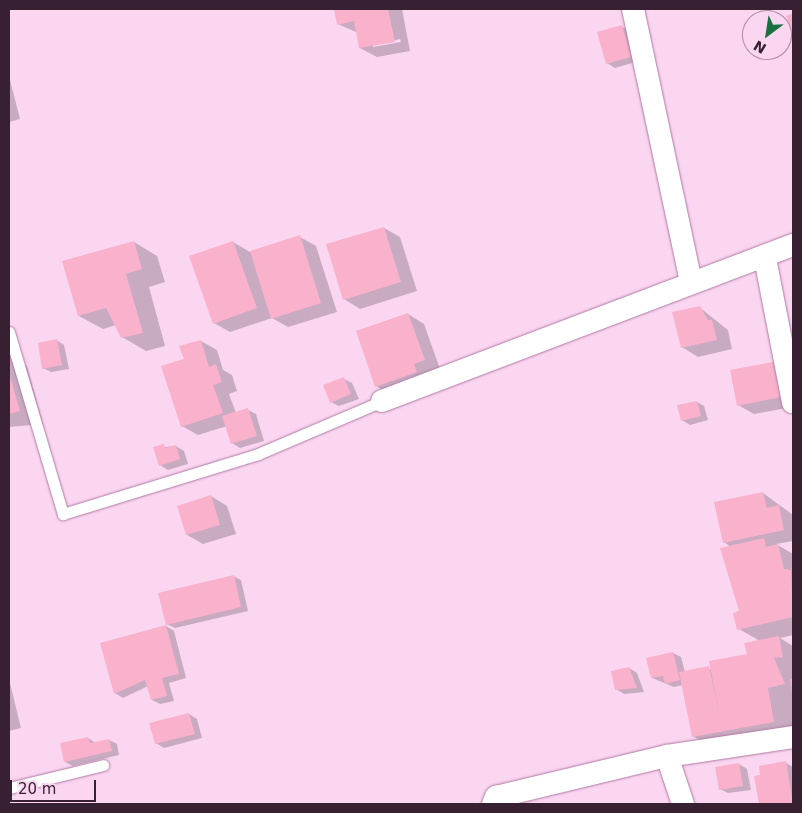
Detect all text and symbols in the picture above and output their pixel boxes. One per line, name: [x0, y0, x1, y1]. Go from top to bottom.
north arrow: [742, 10, 792, 60]
text: N: [751, 37, 769, 57]
scale bar: [12, 770, 99, 802]
text: 20 m: [18, 780, 56, 798]

